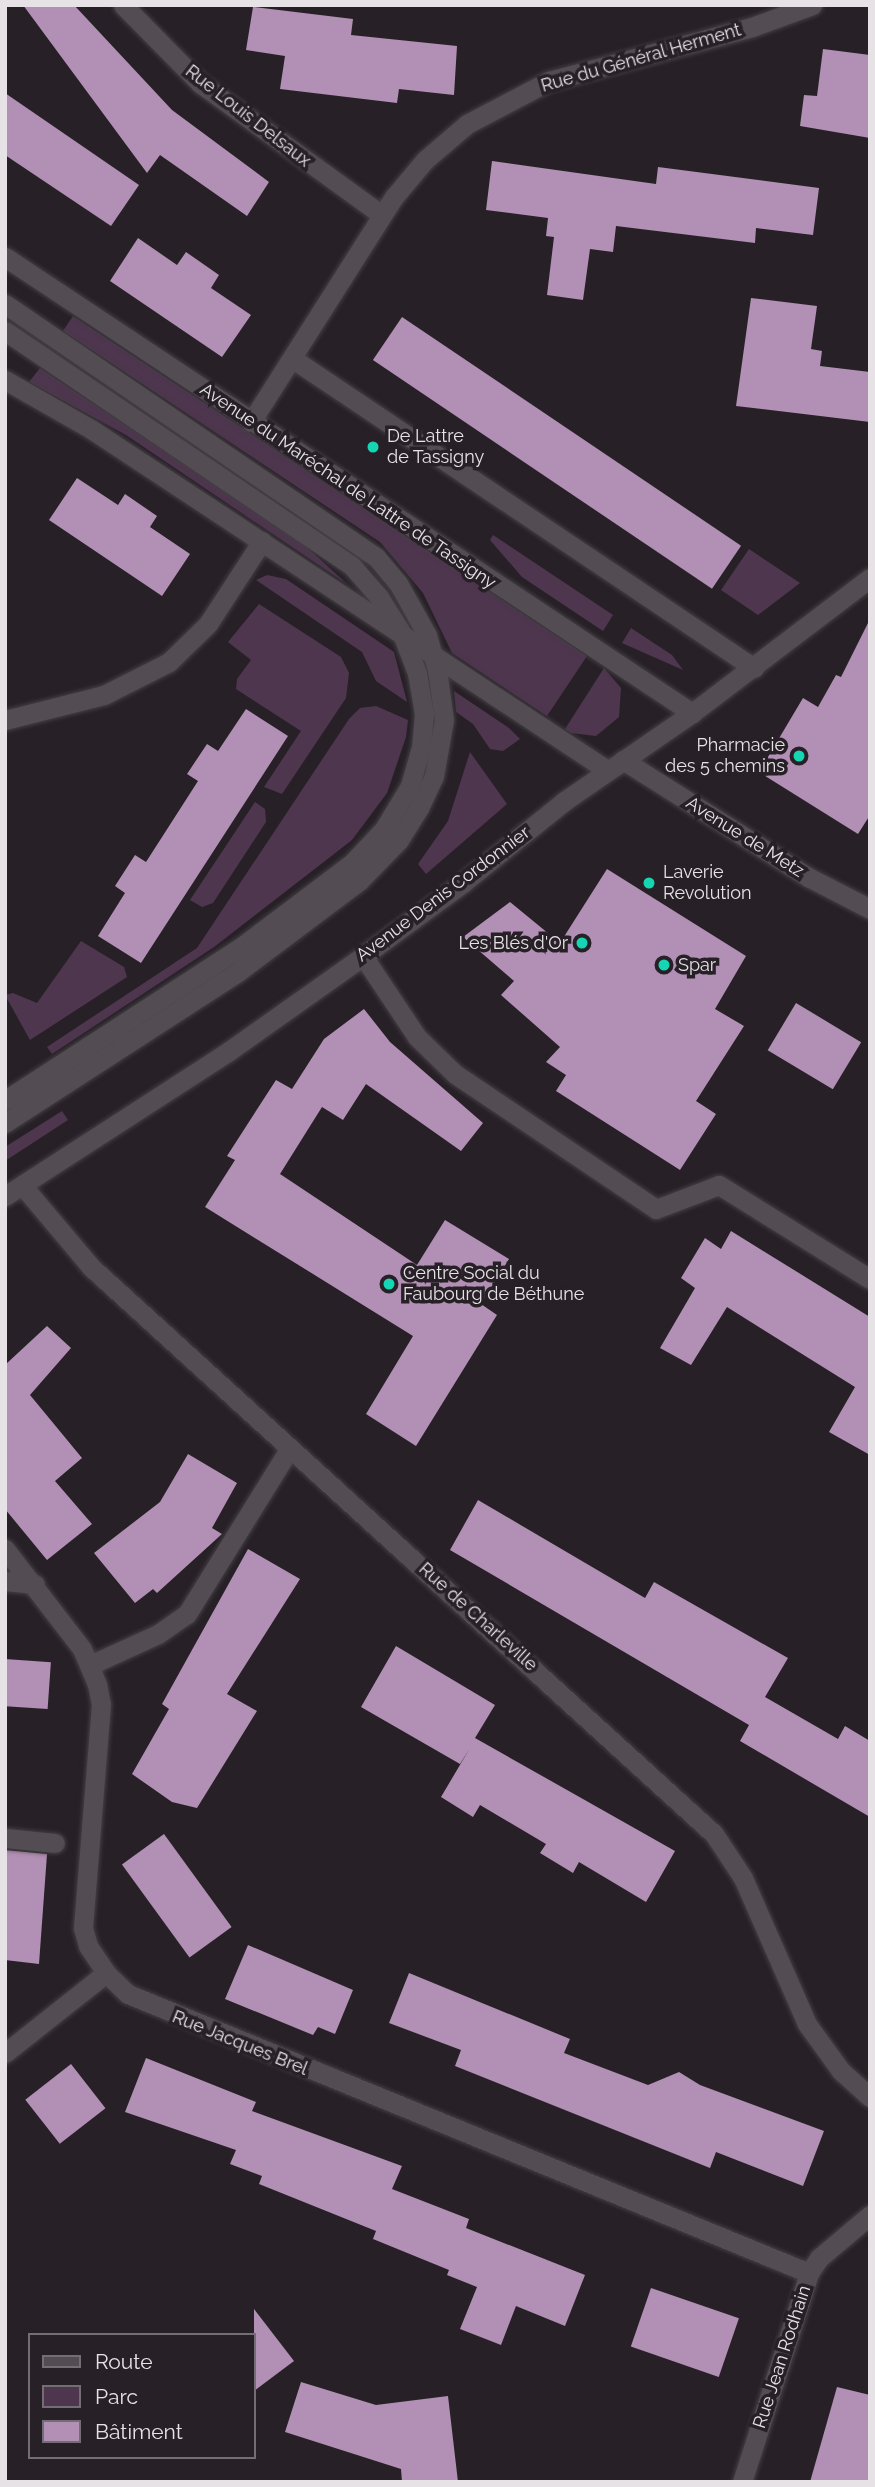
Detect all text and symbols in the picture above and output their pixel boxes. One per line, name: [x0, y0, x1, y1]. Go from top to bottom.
street label: Rue du Général Herment: [538, 19, 744, 97]
street label: Rue Louis Delsaux: [181, 60, 315, 172]
street label: Avenue du Maréchal de Lattre de Tassigny: [195, 378, 501, 594]
place label: De Lattre de Tassigny: [387, 426, 485, 468]
marker: De Lattre de Tassigny: [365, 439, 381, 455]
place label: Pharmacie des 5 chemins: [665, 735, 785, 778]
marker: Pharmacie des 5 chemins: [791, 748, 807, 764]
street label: Avenue de Metz: [682, 792, 808, 882]
street label: Avenue Denis Cordonnier: [352, 822, 534, 966]
place label: Laverie Revolution: [663, 862, 751, 904]
marker: Laverie Revolution: [641, 875, 657, 891]
place label: Les Blés d'Or: [459, 932, 568, 954]
marker: Les Blés d'Or: [574, 935, 590, 951]
place label: Spar: [678, 954, 716, 976]
marker: Spar: [656, 957, 672, 973]
place label: Centre Social du Faubourg de Béthune: [403, 1263, 584, 1306]
marker: Centre Social du Faubourg de Béthune: [381, 1276, 397, 1292]
street label: Rue de Charleville: [414, 1558, 542, 1676]
street label: Rue Jacques Brel: [169, 2006, 311, 2080]
street label: Rue Jean Rodhain: [749, 2283, 815, 2431]
legend: [28, 2333, 256, 2459]
text: Route: [95, 2349, 153, 2374]
text: Parc: [95, 2384, 138, 2409]
text: Bâtiment: [95, 2419, 183, 2444]

